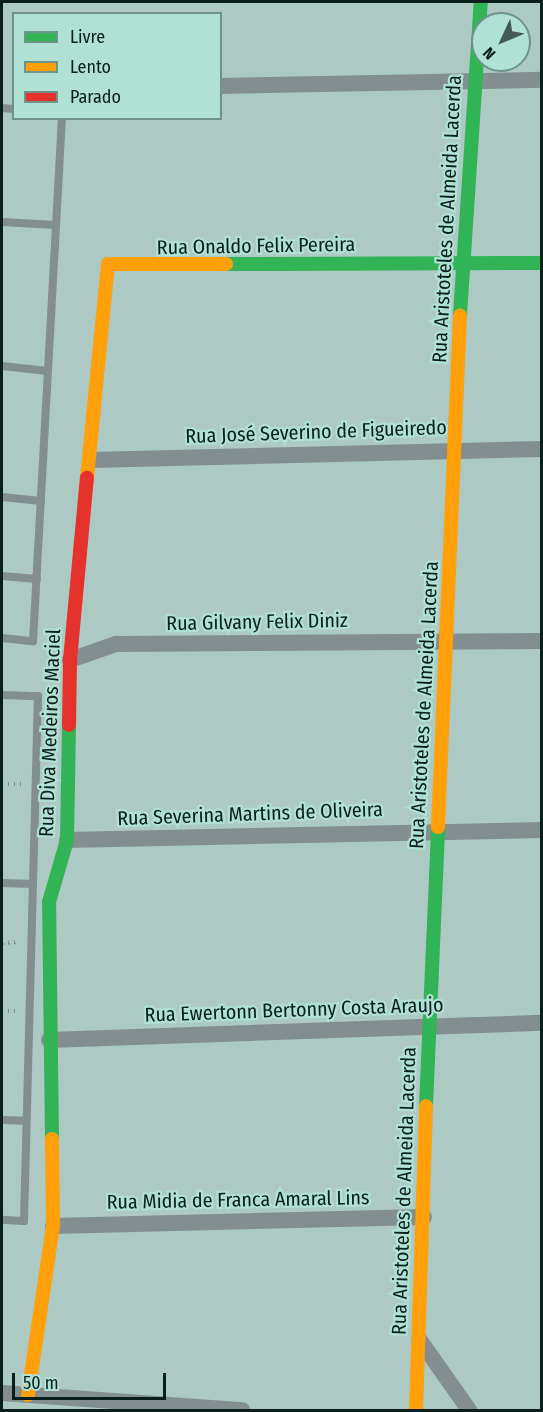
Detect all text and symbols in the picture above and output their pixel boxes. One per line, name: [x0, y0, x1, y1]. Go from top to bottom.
legend: [12, 12, 222, 120]
north arrow: [471, 12, 531, 72]
text: Livre: [70, 26, 105, 48]
text: N: [479, 43, 499, 64]
text: Lento: [70, 56, 111, 78]
street label: Rua Aristoteles de Almeida Lacerda: [427, 74, 467, 364]
text: Parado: [70, 86, 121, 108]
street label: Rua Onaldo Felix Pereira: [156, 232, 356, 260]
street label: Rua José Severino de Figueiredo: [185, 415, 447, 449]
street label: Rua Aristoteles de Almeida Lacerda: [404, 560, 444, 850]
street label: Rua Gilvany Felix Diniz: [166, 608, 348, 636]
street label: Rua Diva Medeiros Maciel: [34, 628, 66, 838]
street label: Rua Severina Martins de Oliveira: [117, 797, 383, 831]
street label: Rua Ewertonn Bertonny Costa Araujo: [144, 993, 444, 1027]
street label: Rua Aristoteles de Almeida Lacerda: [387, 1047, 421, 1335]
street label: Rua Midia de Franca Amaral Lins: [106, 1186, 370, 1214]
scale bar: [15, 1361, 170, 1399]
text: 50 m: [23, 1372, 59, 1394]

